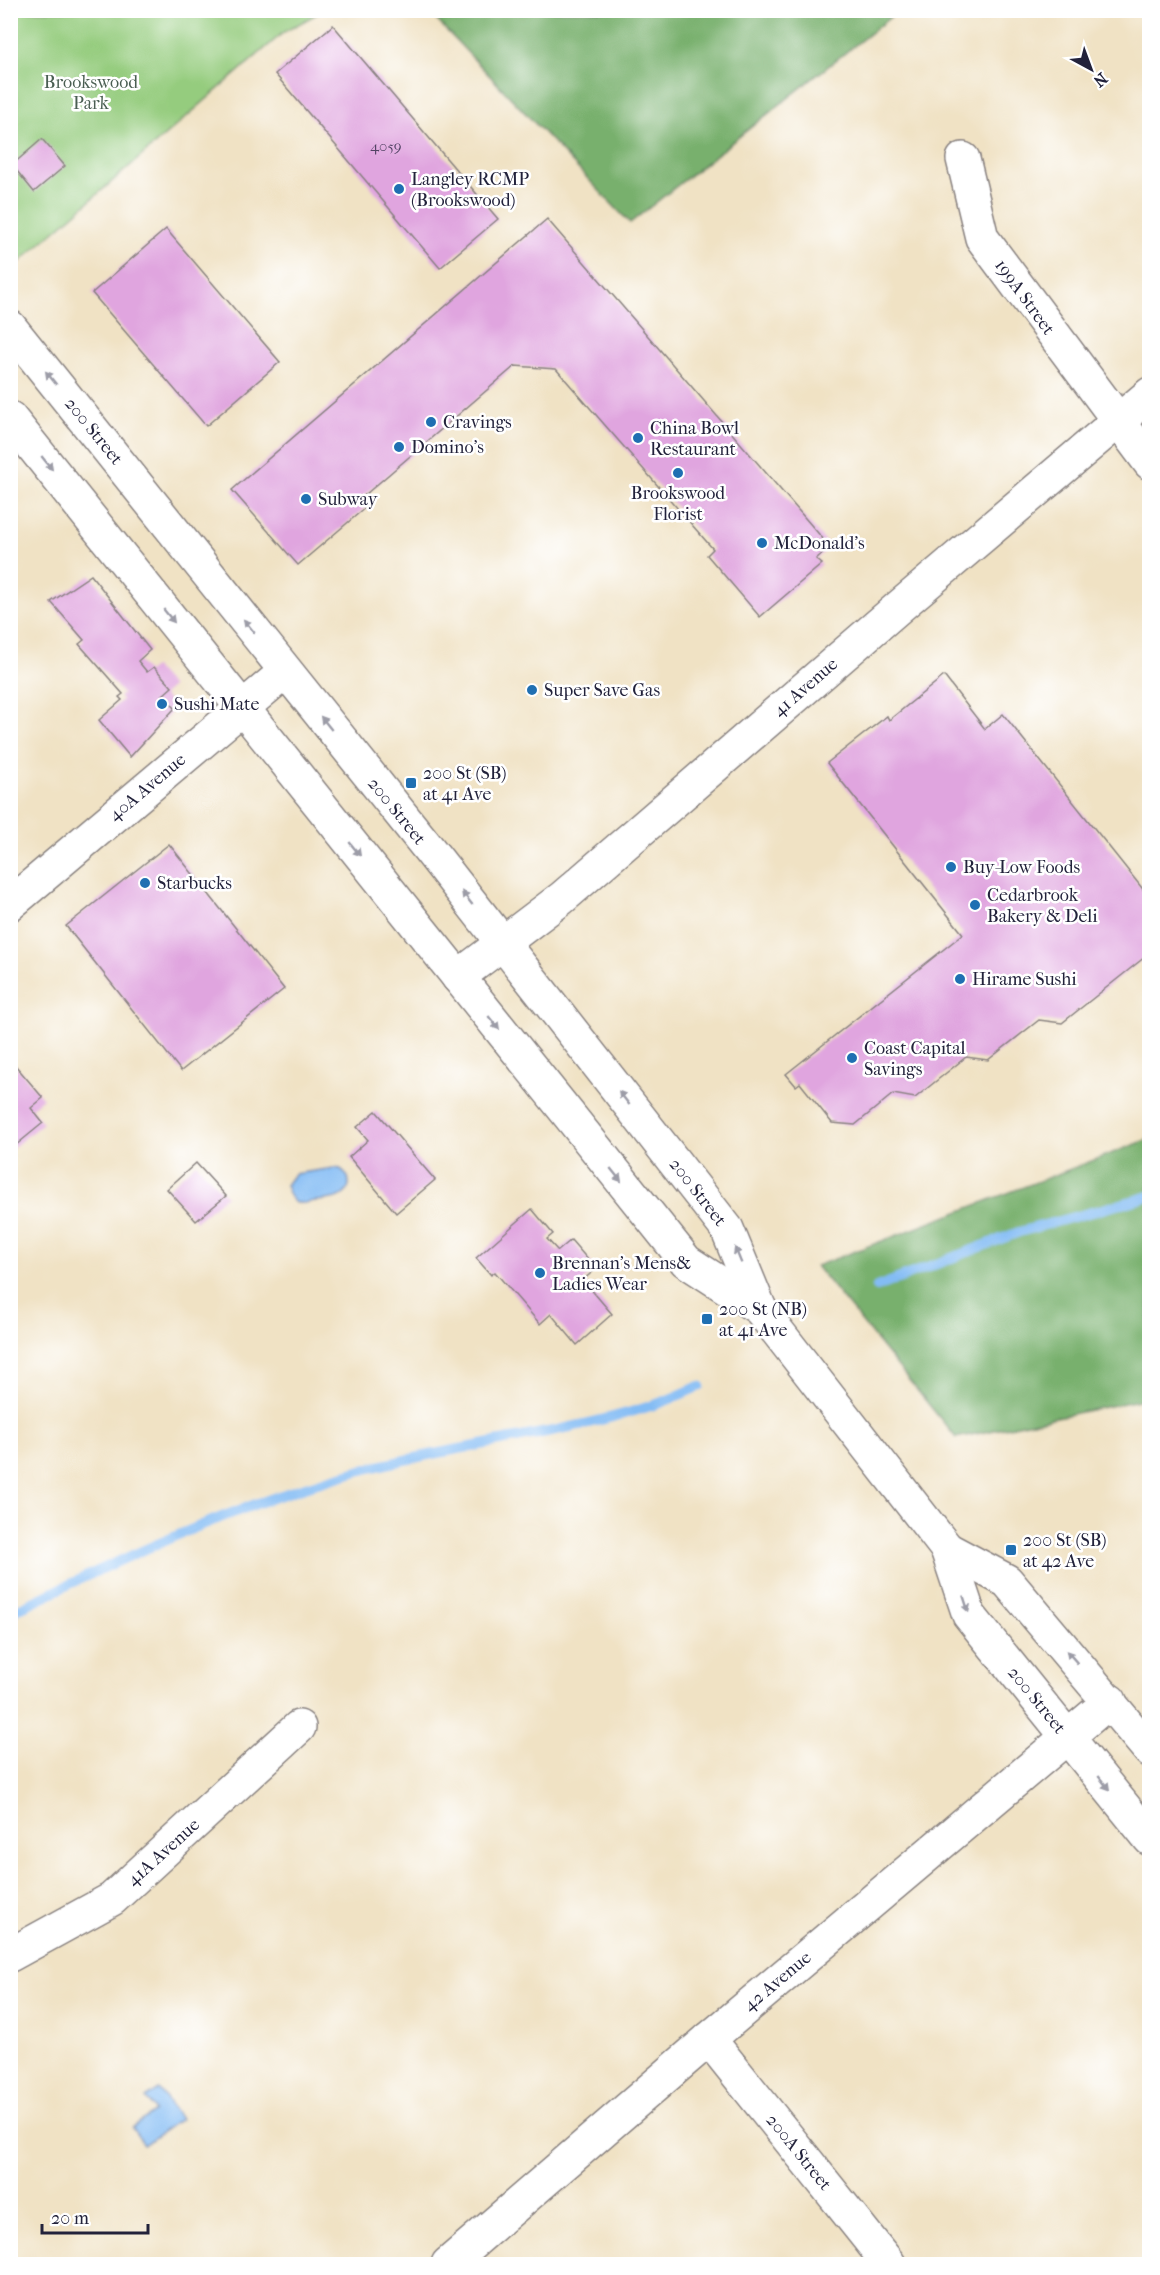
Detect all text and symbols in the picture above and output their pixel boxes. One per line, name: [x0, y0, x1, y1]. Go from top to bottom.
north arrow: [1061, 39, 1121, 99]
text: N: [1089, 69, 1111, 92]
park label: Brookswood Park: [44, 72, 138, 114]
house number: 4059: [370, 137, 402, 155]
place label: Langley RCMP (Brookswood): [411, 169, 529, 211]
marker: Langley RCMP (Brookswood): [392, 182, 406, 196]
street label: 199A Street: [990, 255, 1059, 340]
one-way arrow: [45, 370, 58, 386]
street label: 200 Street: [60, 393, 127, 470]
place label: Cravings: [443, 412, 512, 433]
marker: Cravings: [424, 415, 438, 429]
place label: China Bowl Restaurant: [650, 418, 739, 460]
marker: China Bowl Restaurant: [631, 431, 645, 445]
place label: Domino's: [411, 437, 484, 458]
marker: Domino's: [392, 440, 406, 454]
one-way arrow: [41, 455, 54, 471]
marker: Brookswood Florist: [671, 466, 685, 480]
place label: Brookswood Florist: [631, 483, 725, 525]
place label: Subway: [318, 489, 379, 510]
marker: Subway: [299, 492, 313, 506]
place label: McDonald's: [774, 533, 865, 554]
marker: McDonald's: [755, 536, 769, 550]
one-way arrow: [162, 608, 174, 623]
one-way arrow: [242, 618, 255, 634]
street label: 41 Avenue: [769, 653, 842, 721]
place label: Super Save Gas: [544, 680, 660, 701]
marker: Super Save Gas: [525, 683, 539, 697]
place label: Sushi Mate: [174, 694, 259, 715]
marker: Sushi Mate: [155, 697, 169, 711]
one-way arrow: [320, 715, 333, 731]
street label: 40A Avenue: [104, 749, 190, 826]
place label: 200 St (SB) at 41 Ave: [423, 763, 507, 805]
street label: 200 Street: [363, 773, 430, 850]
marker: 200 St (SB) at 41 Ave: [404, 776, 418, 790]
one-way arrow: [348, 841, 361, 857]
place label: Buy-Low Foods: [963, 857, 1081, 878]
marker: Buy-Low Foods: [944, 860, 958, 874]
place label: Starbucks: [157, 873, 232, 894]
marker: Starbucks: [138, 876, 152, 890]
place label: Cedarbrook Bakery & Deli: [987, 885, 1098, 927]
one-way arrow: [462, 891, 474, 906]
marker: Cedarbrook Bakery & Deli: [968, 898, 982, 912]
place label: Hirame Sushi: [972, 969, 1077, 990]
marker: Hirame Sushi: [953, 972, 967, 986]
one-way arrow: [488, 1015, 500, 1030]
place label: Coast Capital Savings: [864, 1038, 966, 1080]
marker: Coast Capital Savings: [845, 1051, 859, 1065]
one-way arrow: [619, 1090, 631, 1105]
street label: 200 Street: [665, 1154, 731, 1231]
one-way arrow: [610, 1167, 622, 1182]
one-way arrow: [733, 1246, 742, 1264]
place label: Brennan's Mens& Ladies Wear: [552, 1253, 691, 1295]
marker: Brennan's Mens& Ladies Wear: [533, 1266, 547, 1280]
place label: 200 St (NB) at 41 Ave: [719, 1299, 807, 1341]
marker: 200 St (NB) at 41 Ave: [700, 1312, 714, 1326]
place label: 200 St (SB) at 42 Ave: [1023, 1530, 1107, 1572]
marker: 200 St (SB) at 42 Ave: [1004, 1543, 1018, 1557]
one-way arrow: [961, 1595, 971, 1613]
one-way arrow: [1066, 1650, 1079, 1665]
street label: 200 Street: [1003, 1662, 1070, 1739]
one-way arrow: [1097, 1775, 1110, 1790]
street label: 41A Avenue: [123, 1814, 204, 1891]
street label: 42 Avenue: [739, 1947, 815, 2016]
street label: 200A Street: [761, 2110, 836, 2195]
scale bar: [42, 2197, 148, 2235]
text: 20 m: [51, 2208, 89, 2229]

